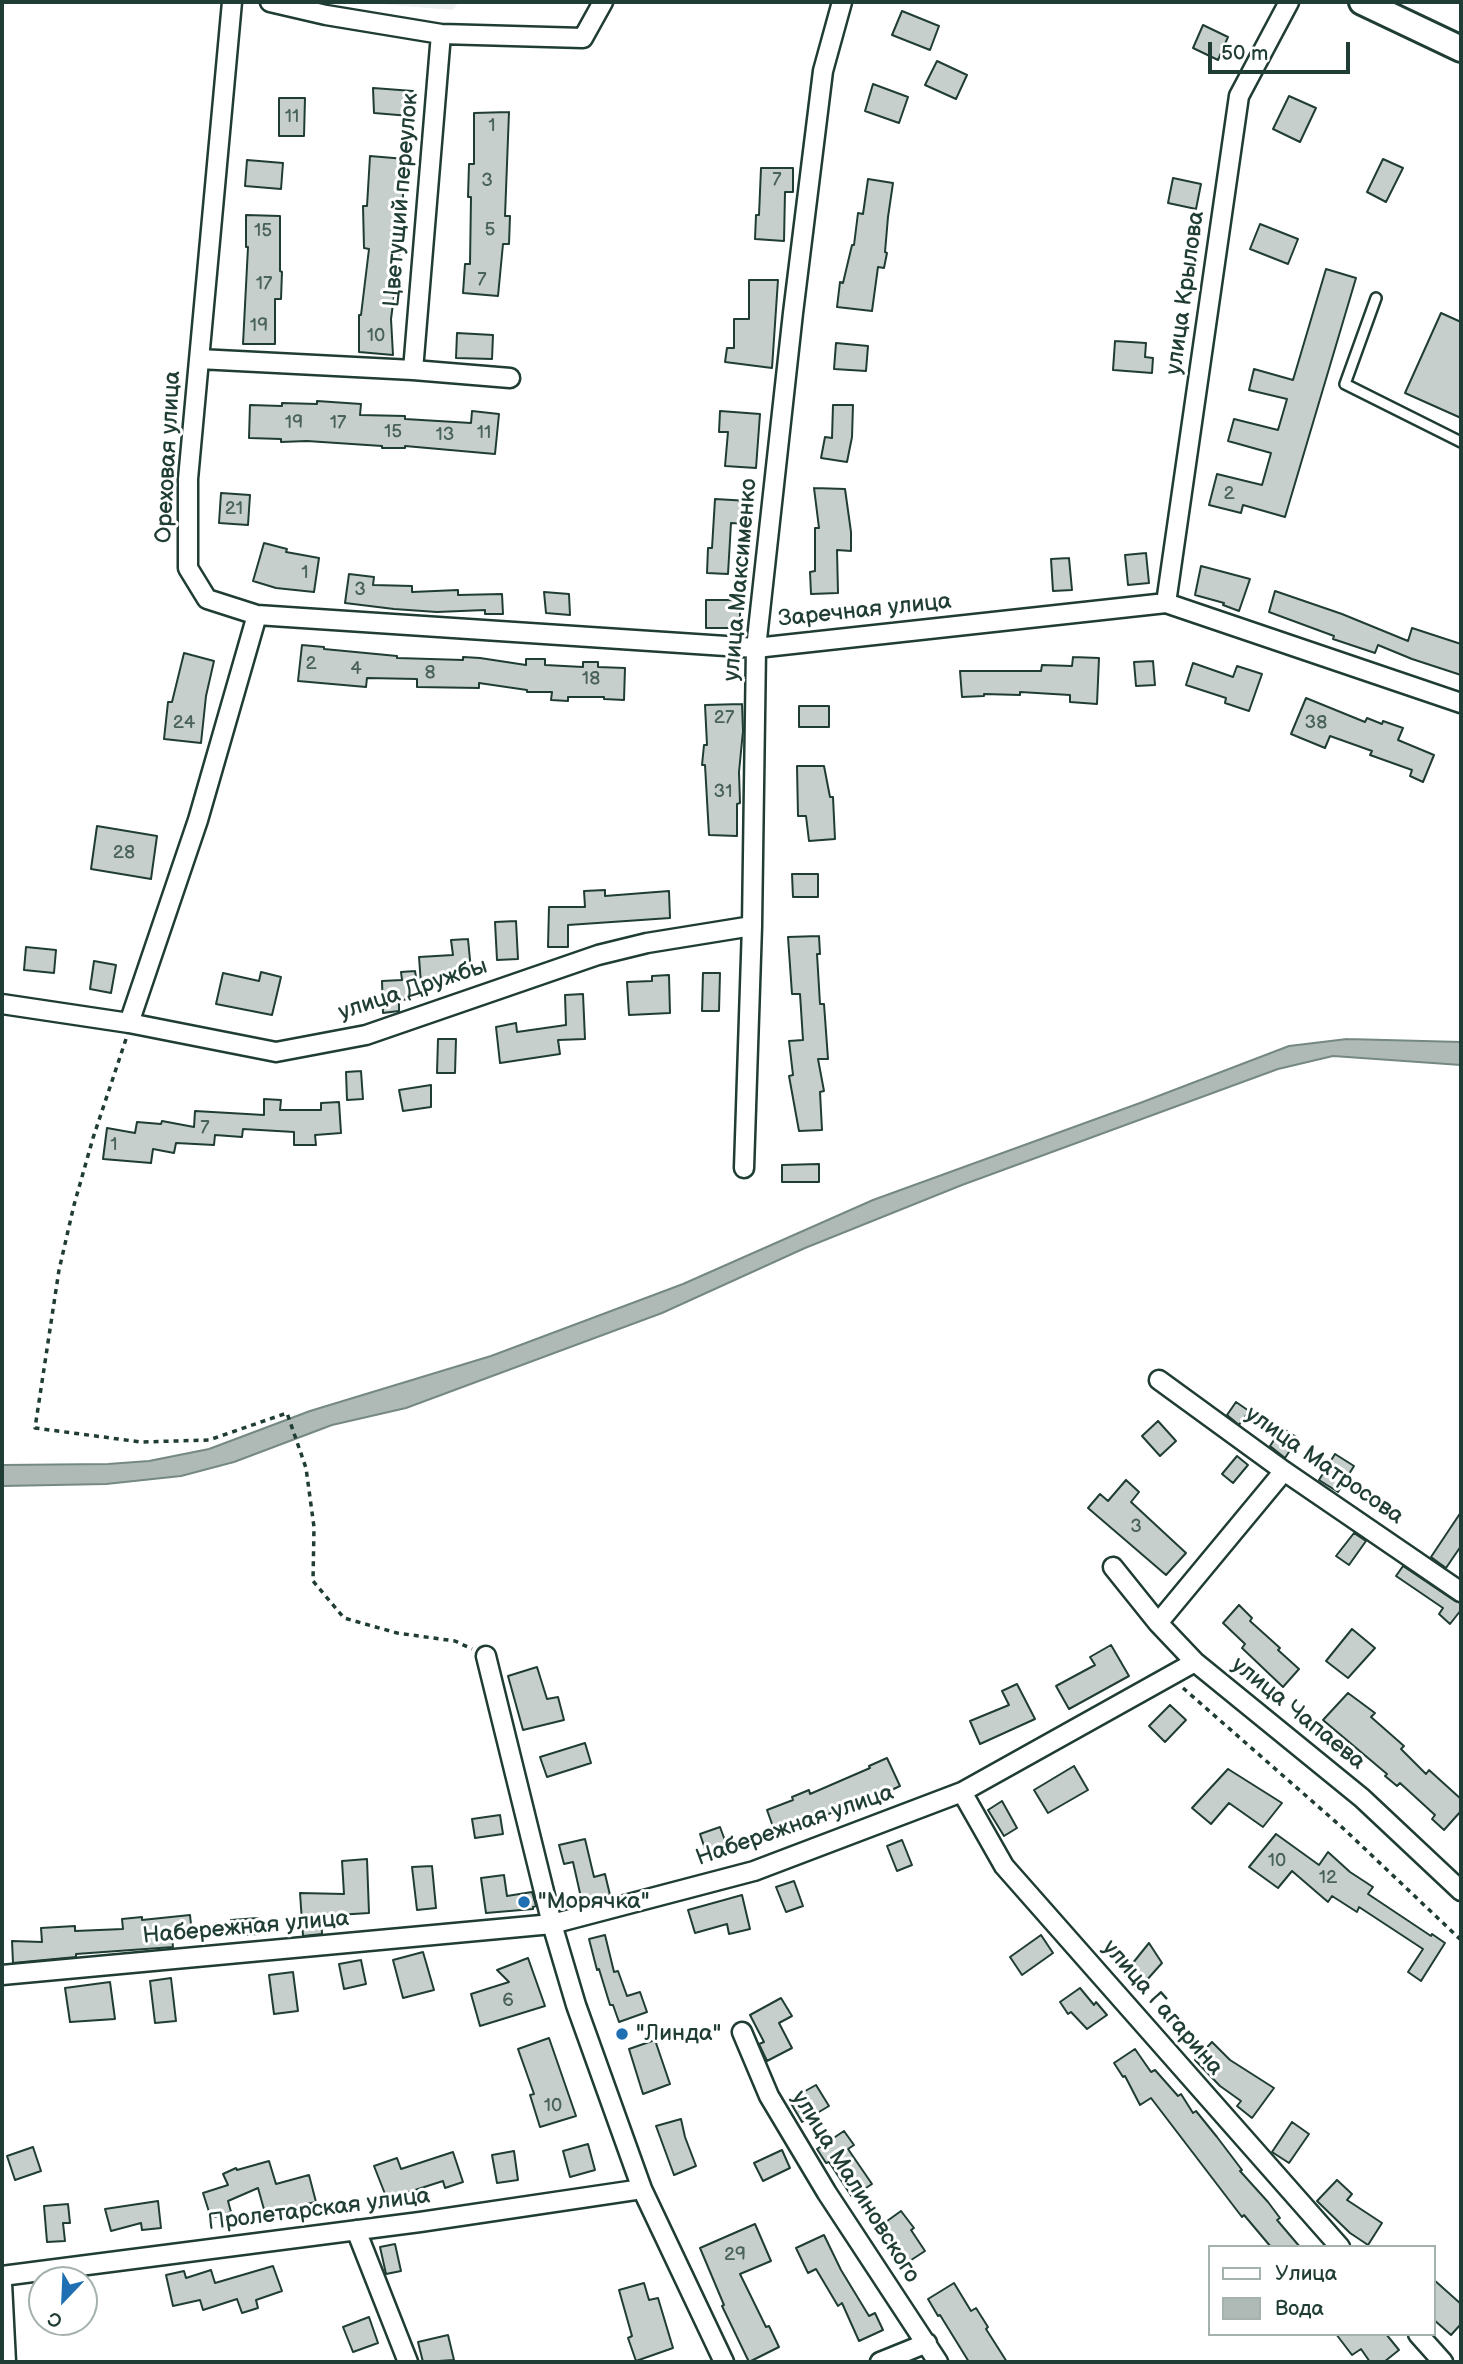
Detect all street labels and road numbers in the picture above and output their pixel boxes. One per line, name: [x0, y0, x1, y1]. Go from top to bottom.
street label: Цветущий переулок: [379, 92, 425, 308]
street label: улица Крылова: [1161, 209, 1211, 377]
street label: Ореховая улица: [151, 370, 187, 544]
street label: улица Максименко: [718, 477, 764, 683]
street label: Заречная улица: [777, 588, 953, 634]
street label: улица Дружбы: [335, 953, 491, 1027]
street label: улица Матросова: [1239, 1401, 1409, 1531]
street label: улица Чапаева: [1226, 1652, 1370, 1776]
street label: Набережная улица: [693, 1779, 897, 1873]
street label: Набережная улица: [142, 1905, 350, 1951]
street label: улица Гагарина: [1096, 1935, 1228, 2081]
street label: улица Малиновского: [785, 2086, 925, 2288]
street label: Пролетарская улица: [206, 2183, 432, 2237]

